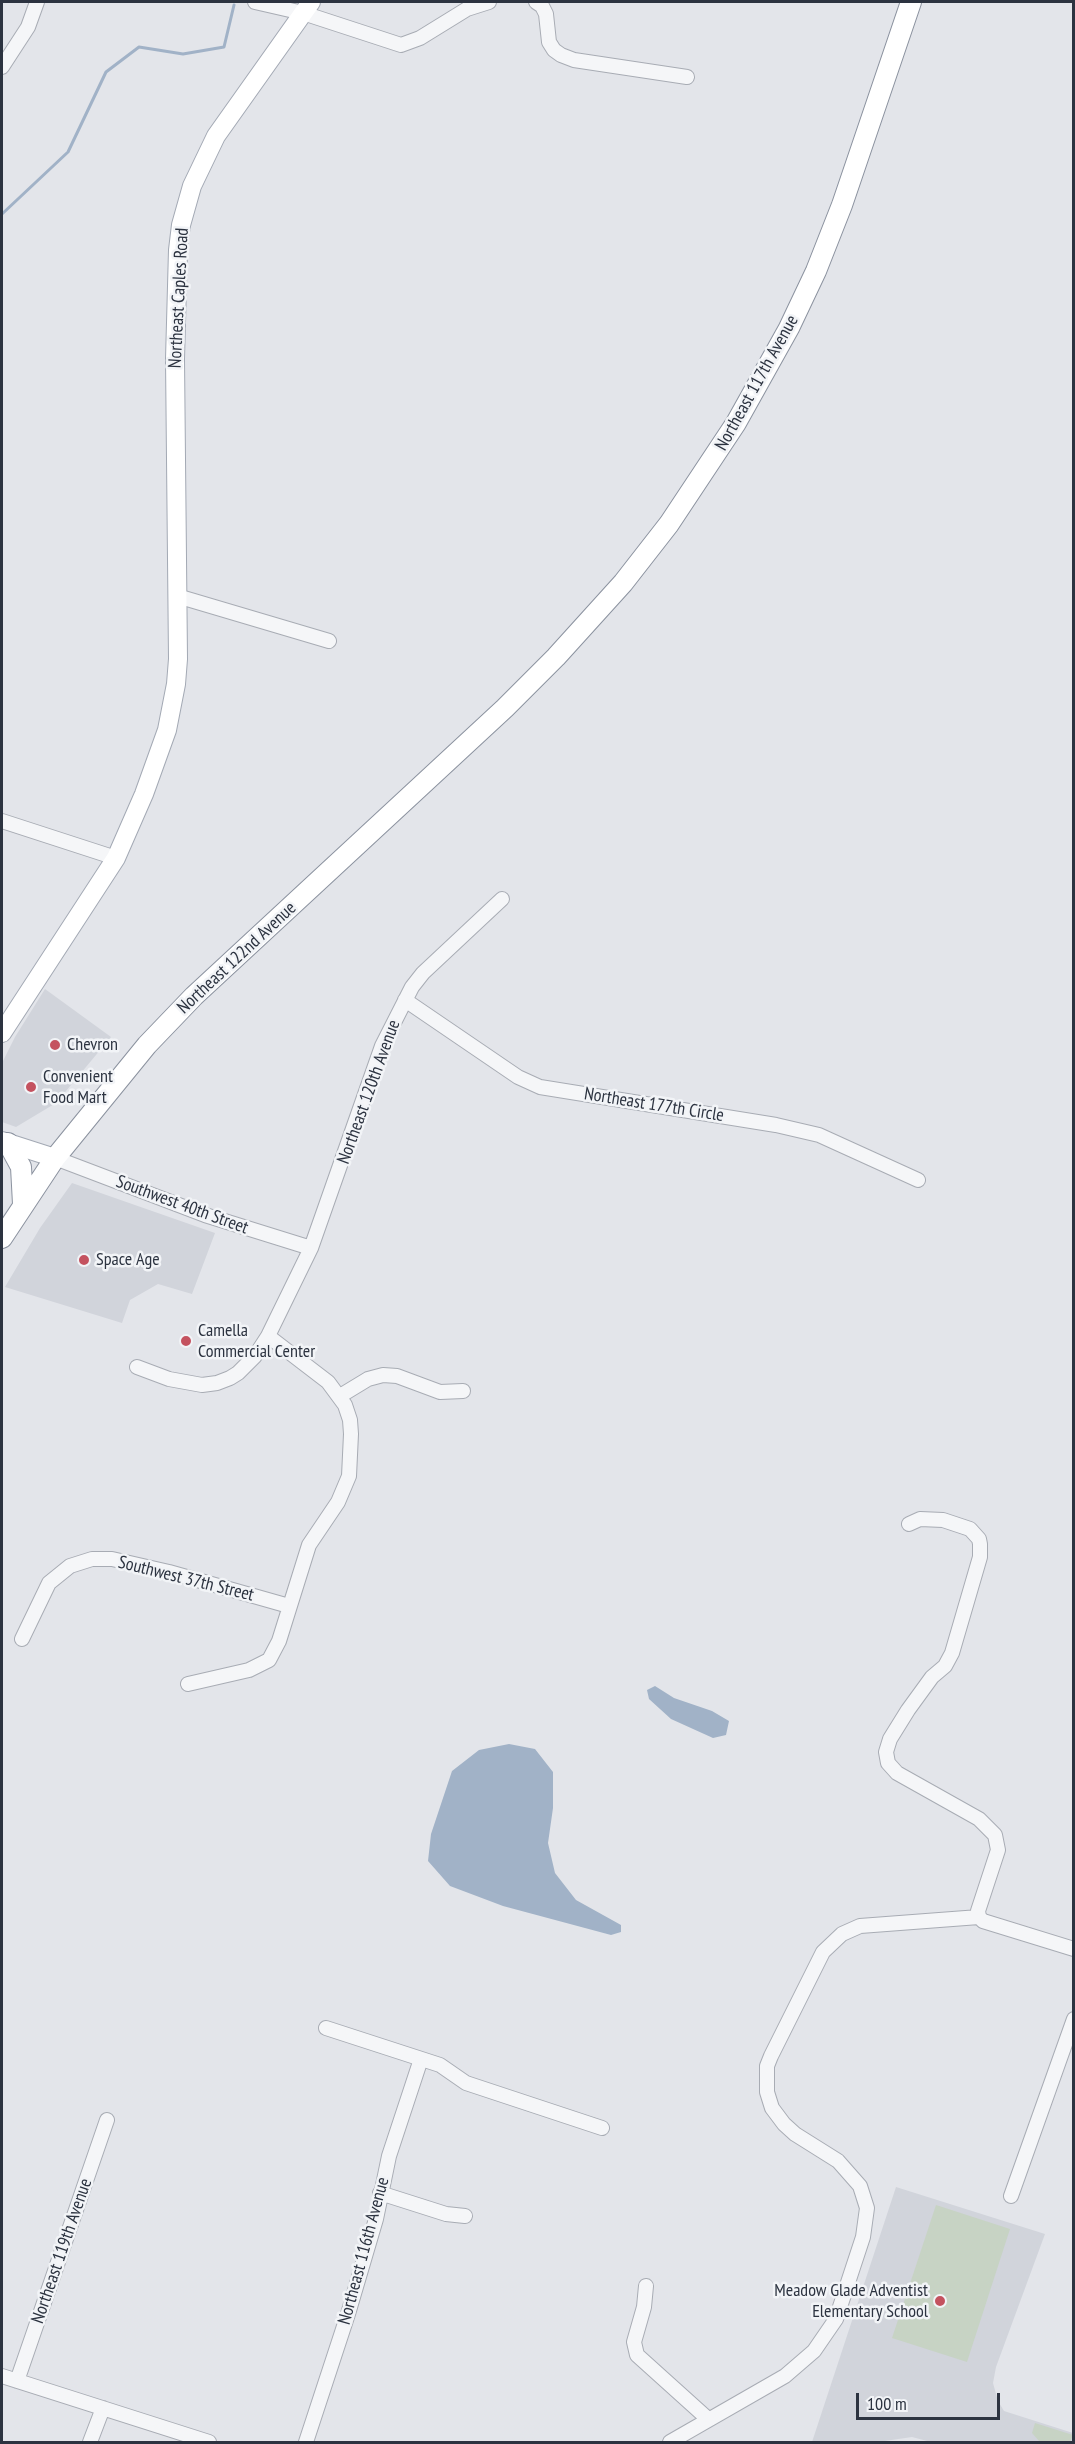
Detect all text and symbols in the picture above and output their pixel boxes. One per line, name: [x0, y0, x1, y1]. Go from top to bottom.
street label: Northeast Caples Road: [165, 227, 193, 369]
street label: Northeast 117th Avenue: [711, 311, 803, 455]
street label: Northeast 122nd Avenue: [173, 897, 301, 1019]
street label: Northeast 120th Avenue: [333, 1017, 405, 1167]
place label: Chevron: [67, 1034, 118, 1056]
marker: Chevron: [48, 1038, 62, 1052]
place label: Convenient Food Mart: [43, 1066, 113, 1108]
marker: Convenient Food Mart: [24, 1080, 38, 1094]
street label: Northeast 177th Circle: [583, 1083, 725, 1127]
street label: Southwest 40th Street: [113, 1171, 251, 1239]
place label: Space Age: [96, 1249, 160, 1271]
marker: Space Age: [77, 1253, 91, 1267]
place label: Camella Commercial Center: [198, 1320, 315, 1362]
marker: Camella Commercial Center: [179, 1334, 193, 1348]
street label: Southwest 37th Street: [116, 1552, 256, 1606]
street label: Northeast 116th Avenue: [334, 2175, 394, 2327]
street label: Northeast 119th Avenue: [27, 2176, 97, 2326]
place label: Meadow Glade Adventist Elementary School: [774, 2280, 928, 2322]
marker: Meadow Glade Adventist Elementary School: [933, 2294, 947, 2308]
scale bar: [859, 2381, 1003, 2419]
text: 100 m: [867, 2392, 907, 2415]

